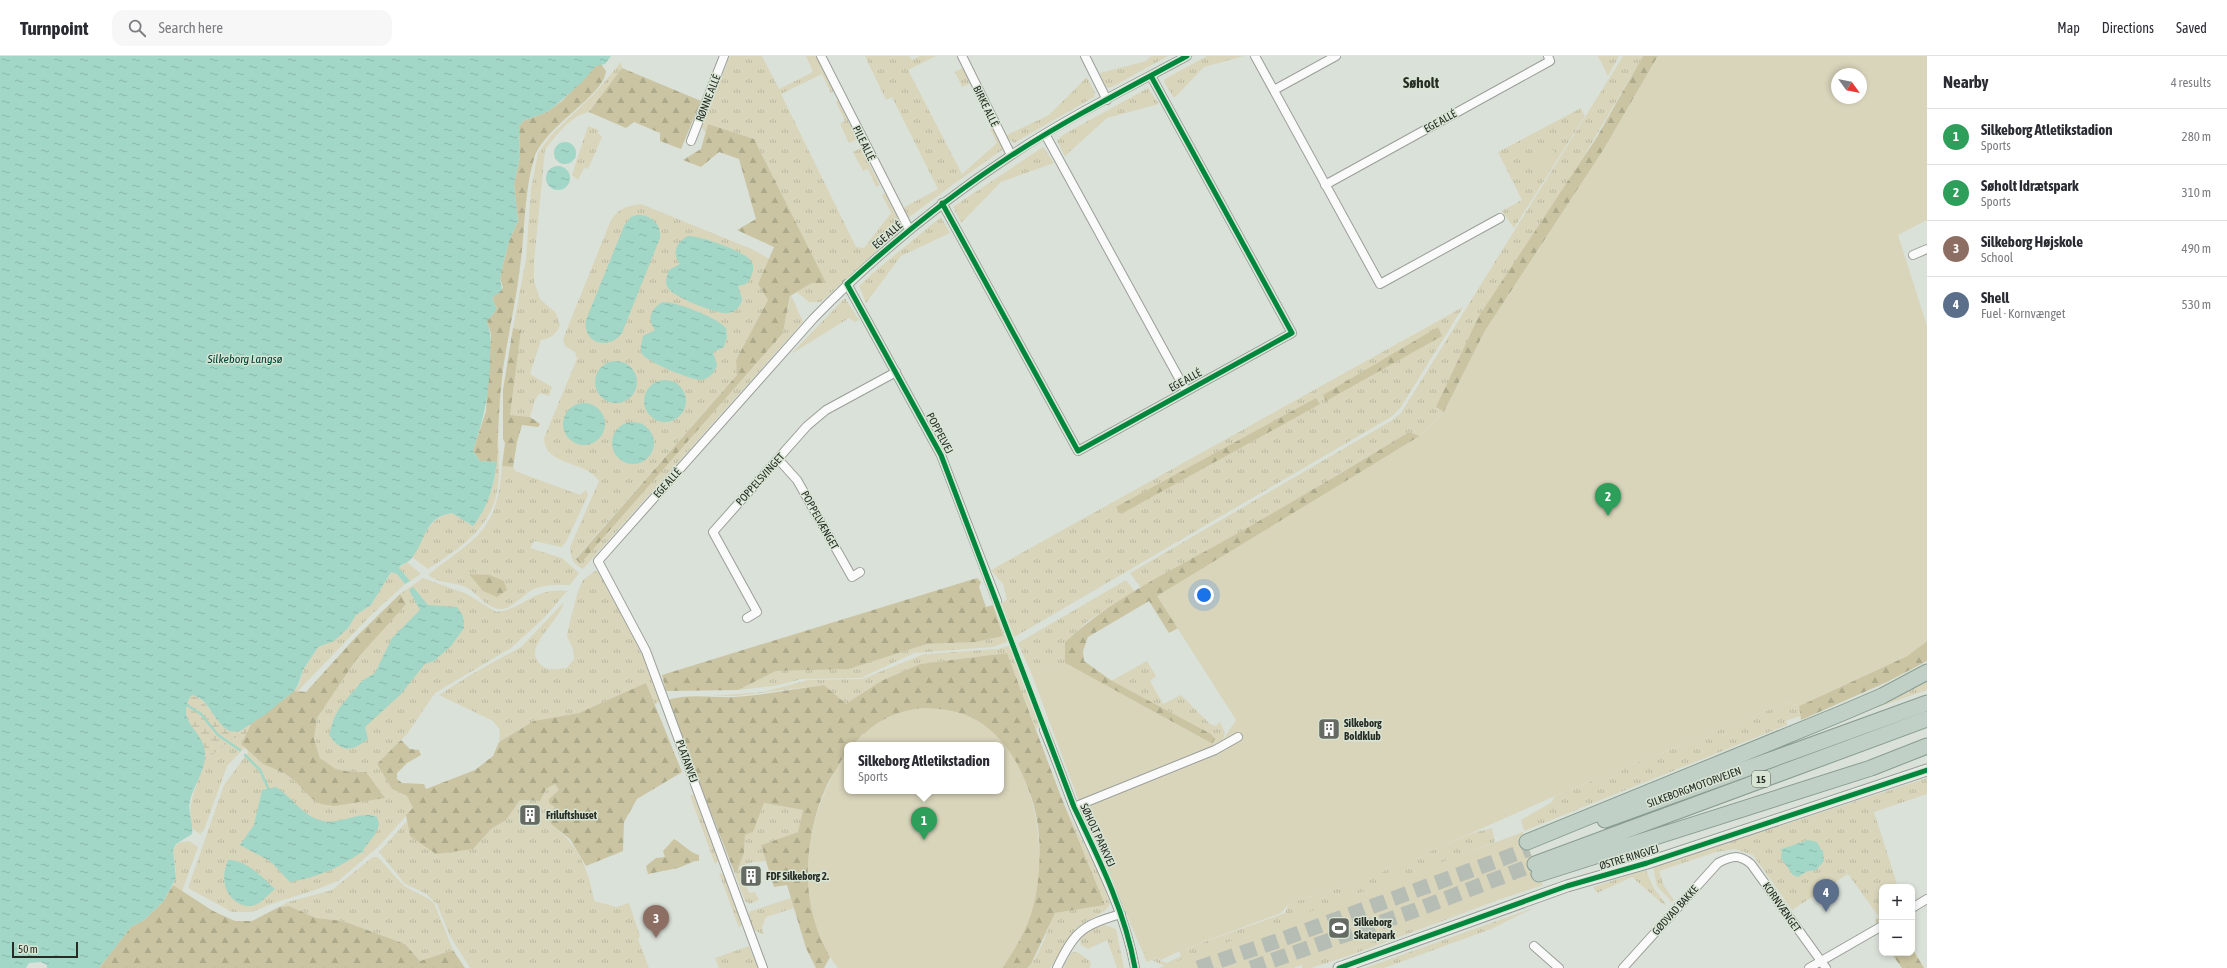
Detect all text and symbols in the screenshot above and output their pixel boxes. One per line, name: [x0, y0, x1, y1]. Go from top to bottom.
search box: [112, 10, 392, 46]
text: Turnpoint: [20, 17, 88, 39]
icon: search: [126, 17, 148, 39]
text: Search here: [158, 19, 223, 36]
text: Map: [2057, 20, 2080, 36]
text: Directions: [2102, 20, 2154, 36]
text: Saved: [2176, 20, 2207, 36]
north arrow: [1831, 68, 1867, 104]
street label: RØNNE ALLÉ: [694, 72, 723, 123]
text: Nearby: [1943, 72, 1989, 92]
district label: Søholt: [1403, 74, 1440, 91]
text: 4 results: [2171, 75, 2211, 90]
street label: BIRKE ALLÉ: [971, 84, 1001, 129]
street label: EGE ALLÉ: [1422, 107, 1459, 135]
text: Silkeborg Atletikstadion: [1981, 121, 2113, 138]
street label: PILE ALLÉ: [850, 124, 878, 163]
text: 1: [1953, 129, 1959, 144]
text: 280 m: [2182, 129, 2211, 144]
text: Sports: [1981, 138, 2011, 153]
text: Søholt Idrætspark: [1981, 177, 2079, 194]
text: 2: [1953, 185, 1959, 200]
text: 310 m: [2182, 185, 2211, 200]
text: Sports: [1981, 194, 2011, 209]
street label: EGE ALLÉ: [870, 219, 904, 251]
text: Silkeborg Højskole: [1981, 233, 2083, 250]
text: 3: [1953, 241, 1959, 256]
text: 490 m: [2182, 241, 2211, 256]
text: School: [1981, 250, 2013, 265]
text: Shell: [1981, 289, 2009, 306]
text: 4: [1953, 297, 1959, 312]
text: 530 m: [2182, 297, 2211, 312]
text: Fuel · Kornvænget: [1981, 306, 2065, 321]
water label: Silkeborg Langsø: [207, 352, 283, 366]
street label: EGE ALLÉ: [1167, 366, 1204, 394]
street label: POPPELVEJ: [924, 411, 956, 455]
street label: POPPELSVINGET: [733, 450, 787, 508]
street label: EGE ALLÉ: [651, 466, 683, 500]
pin: 2: [1595, 483, 1621, 516]
street label: POPPELVÆNGET: [799, 489, 841, 552]
your location: [1194, 585, 1214, 605]
building icon: Silkeborg Boldklub: [1316, 716, 1342, 742]
place label: Silkeborg Boldklub: [1344, 717, 1382, 742]
street label: PLATANVEJ: [674, 738, 700, 784]
popup: [844, 742, 1004, 794]
text: Silkeborg Atletikstadion: [858, 752, 990, 769]
street label: SILKEBORGMOTORVEJEN: [1645, 764, 1743, 810]
text: Sports: [858, 769, 888, 784]
road number: 15: [1752, 771, 1770, 787]
building icon: Friluftshuset: [517, 802, 543, 828]
street label: SØHOLT PARKVEJ: [1078, 802, 1118, 868]
pin: 1: [911, 807, 937, 840]
place label: Friluftshuset: [546, 809, 598, 821]
street label: ØSTRE RINGVEJ: [1598, 842, 1660, 872]
building icon: FDF Silkeborg 2.: [738, 863, 764, 889]
place label: FDF Silkeborg 2.: [766, 870, 829, 882]
pin: 4: [1813, 879, 1839, 912]
street label: KORNVÆNGET: [1760, 880, 1804, 934]
street label: GØDVAD BAKKE: [1650, 882, 1701, 937]
map controls: [1879, 884, 1915, 956]
button: +: [1879, 884, 1915, 920]
pin: 3: [643, 905, 669, 938]
sports icon: Silkeborg Skatepark: [1326, 915, 1352, 941]
place label: Silkeborg Skatepark: [1354, 916, 1395, 941]
button: −: [1879, 920, 1915, 956]
scale bar: [12, 940, 78, 959]
text: 50 m: [18, 943, 38, 955]

